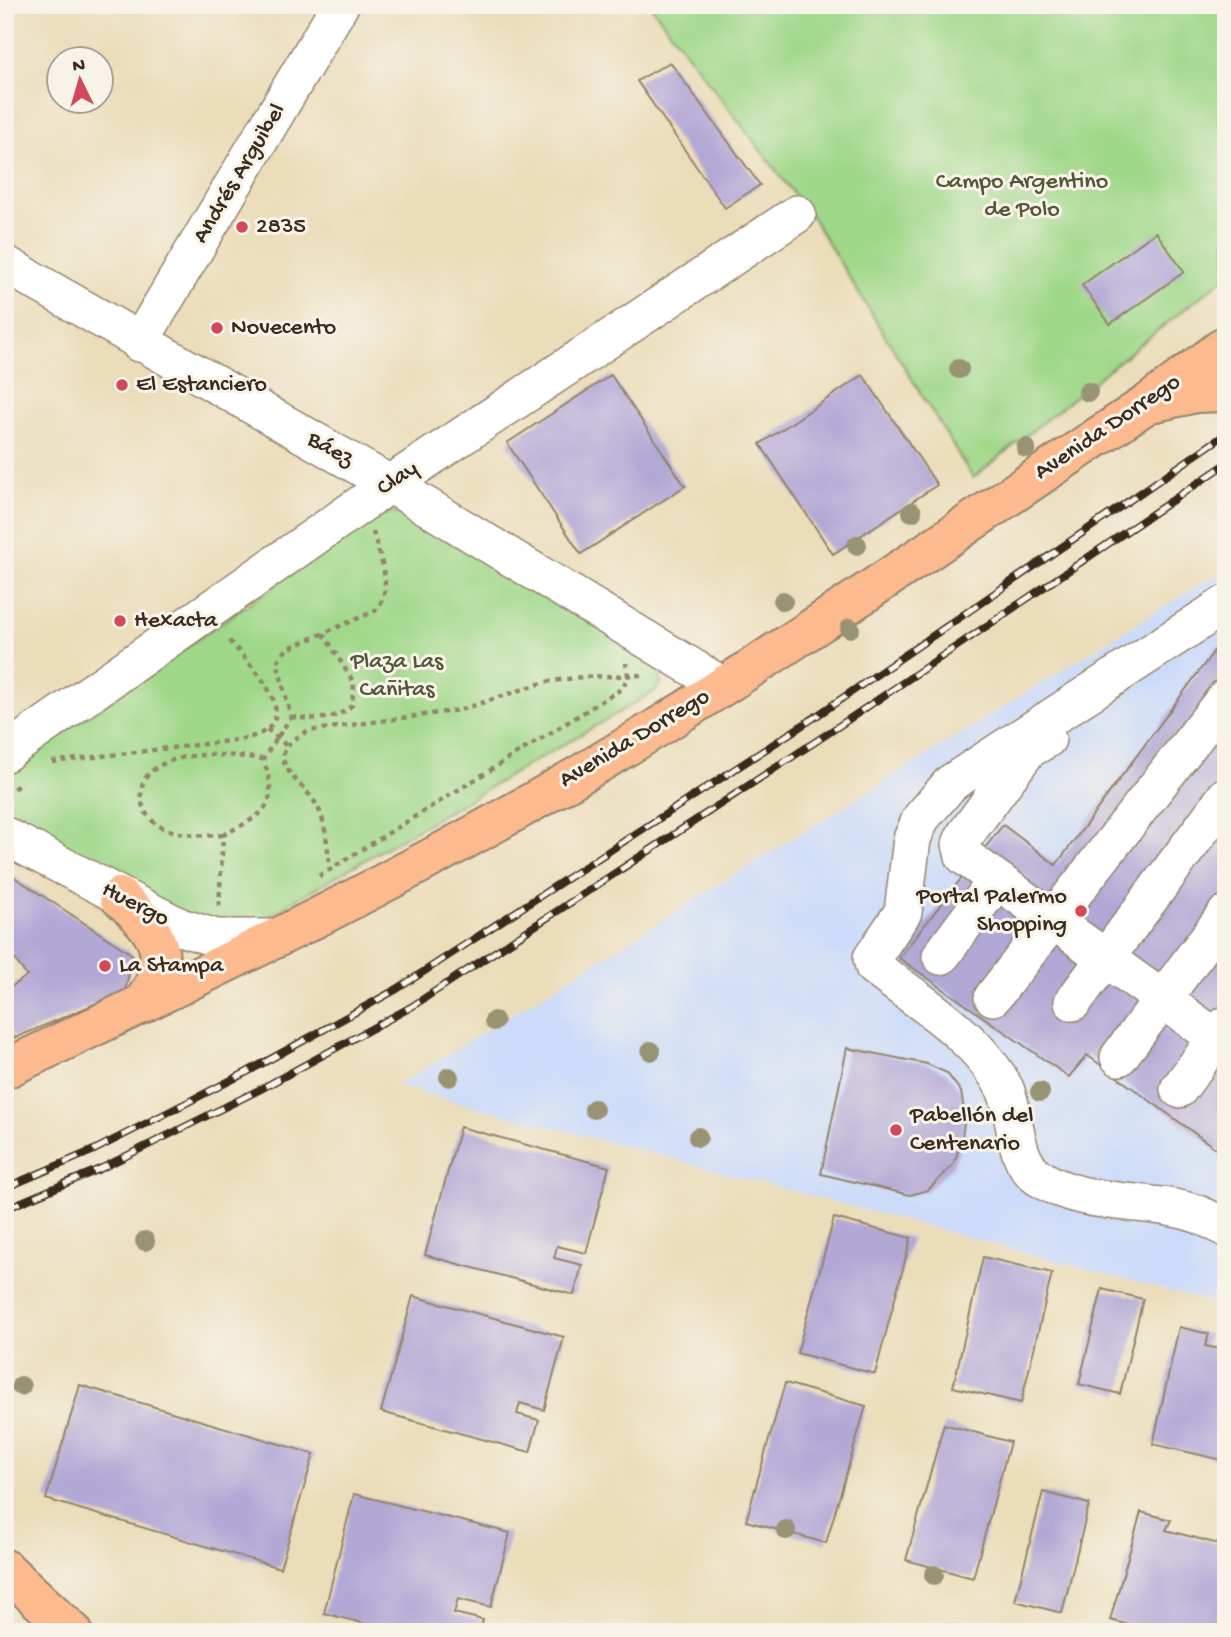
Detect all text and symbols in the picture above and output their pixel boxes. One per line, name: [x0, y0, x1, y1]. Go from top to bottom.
north arrow: [46, 46, 116, 116]
text: N: [72, 55, 86, 79]
street label: Andrés Arguibel: [187, 99, 293, 249]
park label: Campo Argentino de Polo: [936, 168, 1108, 225]
place label: 2835: [256, 213, 306, 242]
marker: 2835: [234, 219, 250, 235]
place label: Novecento: [231, 314, 336, 343]
marker: Novecento: [209, 320, 225, 336]
street label: Avenida Dorrego: [1029, 368, 1187, 488]
place label: El Estanciero: [136, 371, 267, 400]
marker: El Estanciero: [114, 377, 130, 393]
street label: Báez: [301, 425, 360, 475]
street label: Clay: [372, 455, 424, 503]
place label: Hexacta: [134, 607, 218, 636]
marker: Hexacta: [112, 613, 128, 629]
park label: Plaza Las Cañitas: [350, 648, 444, 705]
street label: Avenida Dorrego: [555, 683, 715, 795]
street label: Huergo: [96, 876, 174, 934]
place label: Portal Palermo Shopping: [915, 883, 1067, 940]
marker: Portal Palermo Shopping: [1073, 903, 1089, 919]
place label: La Stampa: [119, 952, 224, 981]
marker: La Stampa: [97, 958, 113, 974]
place label: Pabellón del Centenario: [909, 1102, 1033, 1159]
marker: Pabellón del Centenario: [888, 1122, 904, 1138]

